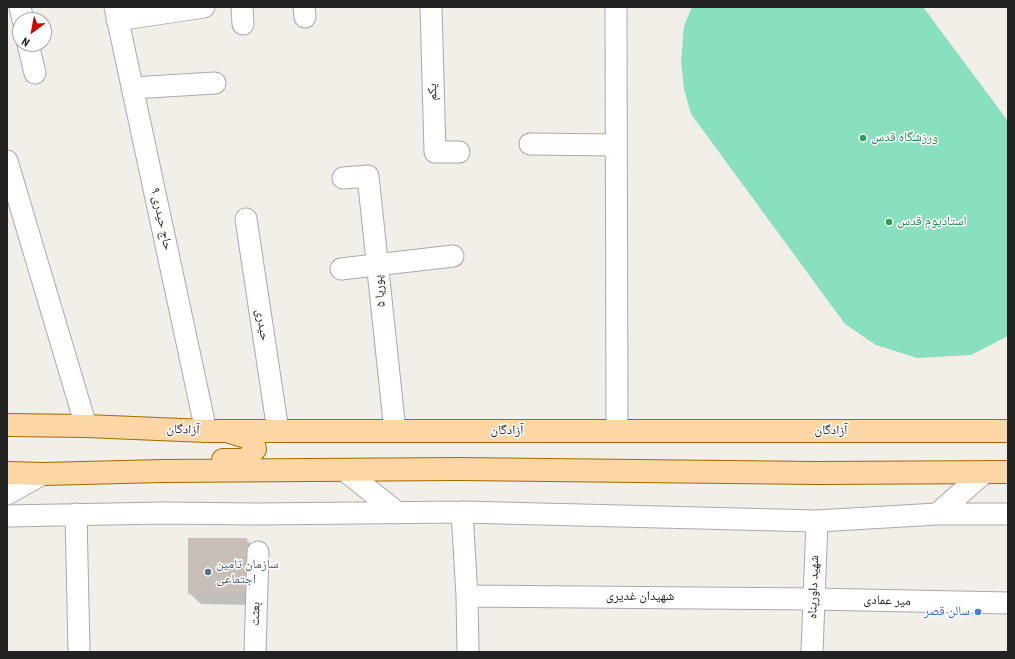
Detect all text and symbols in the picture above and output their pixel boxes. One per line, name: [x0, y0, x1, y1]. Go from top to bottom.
north arrow: [12, 12, 52, 52]
text: N: [20, 34, 32, 49]
street label: یکم: [425, 83, 441, 101]
place label: ورزشگاه قدس: [871, 130, 938, 146]
marker: ورزشگاه قدس: [858, 133, 868, 143]
street label: حاج حیدری ۹: [147, 186, 175, 252]
place label: استادیوم قدس: [897, 214, 967, 230]
marker: استادیوم قدس: [884, 217, 894, 227]
street label: پوریا ۵: [371, 274, 389, 308]
street label: حیدری: [252, 308, 272, 342]
street label: آزادگان: [166, 422, 200, 438]
street label: آزادگان: [491, 423, 523, 439]
street label: آزادگان: [815, 423, 847, 439]
street label: شهید داورپناه: [805, 555, 823, 619]
place label: سازمان تامین اجتماعی: [216, 557, 279, 588]
marker: سازمان تامین اجتماعی: [203, 567, 213, 577]
street label: شهیدان غدیری: [606, 589, 674, 605]
street label: میر عمادی: [863, 592, 911, 610]
street label: بعثت: [248, 602, 264, 626]
place label: سالن قصر: [924, 604, 970, 620]
marker: سالن قصر: [973, 607, 983, 617]

